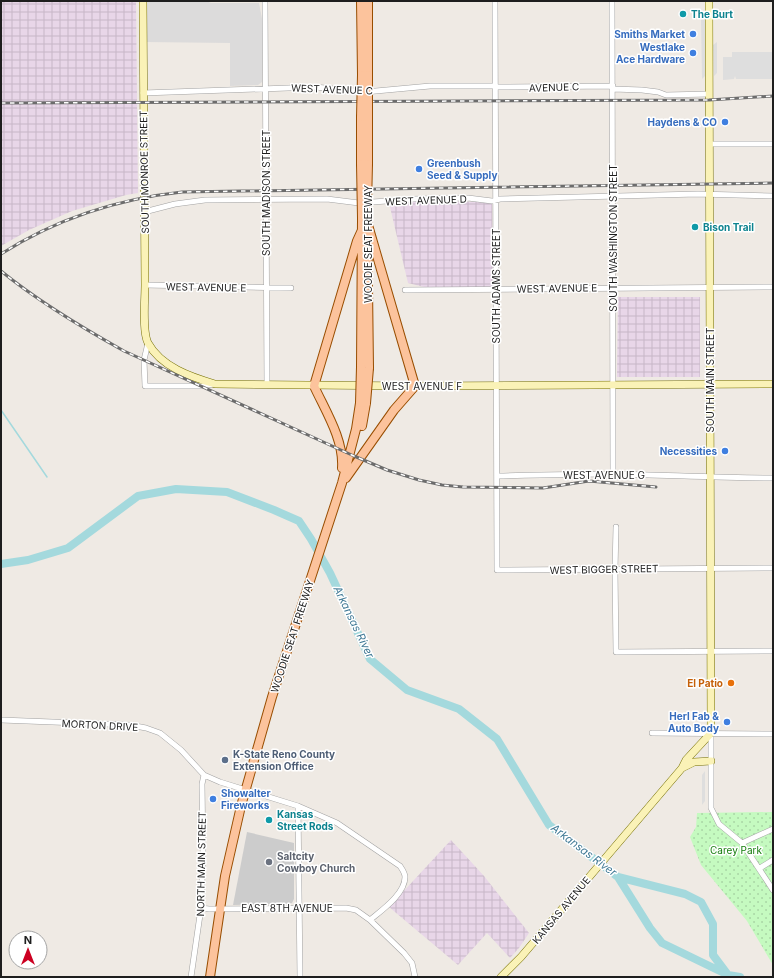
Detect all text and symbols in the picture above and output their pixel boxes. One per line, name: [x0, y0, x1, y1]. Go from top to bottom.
place label: The Burt: [691, 8, 733, 20]
marker: The Burt: [678, 9, 688, 19]
place label: Smiths Market: [614, 28, 685, 40]
marker: Smiths Market: [688, 29, 698, 39]
place label: Westlake Ace Hardware: [616, 41, 685, 65]
marker: Westlake Ace Hardware: [688, 48, 698, 58]
street label: AVENUE C: [529, 80, 579, 94]
street label: WEST AVENUE C: [291, 82, 373, 96]
street label: SOUTH MONROE STREET: [137, 110, 151, 234]
place label: Haydens & CO: [647, 116, 717, 129]
marker: Haydens & CO: [720, 117, 730, 127]
street label: SOUTH MADISON STREET: [260, 130, 272, 256]
place label: Greenbush Seed & Supply: [427, 157, 497, 182]
marker: Greenbush Seed & Supply: [414, 164, 424, 174]
street label: SOUTH WASHINGTON STREET: [607, 164, 619, 312]
street label: WOODIE SEAT FREEWAY: [362, 185, 374, 303]
street label: WEST AVENUE D: [385, 193, 467, 207]
place label: Bison Trail: [703, 221, 754, 233]
marker: Bison Trail: [690, 222, 700, 232]
street label: SOUTH ADAMS STREET: [490, 229, 502, 343]
street label: WEST AVENUE E: [166, 280, 246, 294]
street label: WEST AVENUE E: [517, 281, 597, 295]
street label: SOUTH MAIN STREET: [704, 328, 716, 432]
street label: WEST AVENUE F: [382, 380, 462, 392]
place label: Necessities: [660, 445, 717, 457]
marker: Necessities: [720, 446, 730, 456]
street label: WEST AVENUE G: [563, 469, 645, 481]
street label: WEST BIGGER STREET: [550, 562, 658, 576]
street label: WOODIE SEAT FREEWAY: [268, 578, 316, 694]
water label: Arkansas River: [330, 583, 378, 661]
place label: El Patio: [687, 677, 723, 689]
marker: El Patio: [726, 678, 736, 688]
place label: Herl Fab & Auto Body: [668, 710, 719, 735]
street label: MORTON DRIVE: [61, 717, 139, 733]
marker: Herl Fab & Auto Body: [722, 717, 732, 727]
place label: K-State Reno County Extension Office: [233, 748, 335, 772]
marker: K-State Reno County Extension Office: [220, 755, 230, 765]
place label: Showalter Fireworks: [221, 787, 271, 811]
marker: Showalter Fireworks: [208, 794, 218, 804]
place label: Kansas Street Rods: [277, 808, 334, 832]
street label: NORTH MAIN STREET: [194, 811, 208, 917]
marker: Kansas Street Rods: [264, 815, 274, 825]
water label: Arkansas River: [548, 820, 620, 880]
park label: Carey Park: [710, 844, 763, 856]
place label: Saltcity Cowboy Church: [277, 850, 355, 875]
marker: Saltcity Cowboy Church: [264, 857, 274, 867]
street label: KANSAS AVENUE: [529, 874, 593, 946]
street label: EAST 8TH AVENUE: [241, 902, 333, 914]
north arrow: [8, 930, 48, 970]
text: N: [24, 933, 32, 947]

